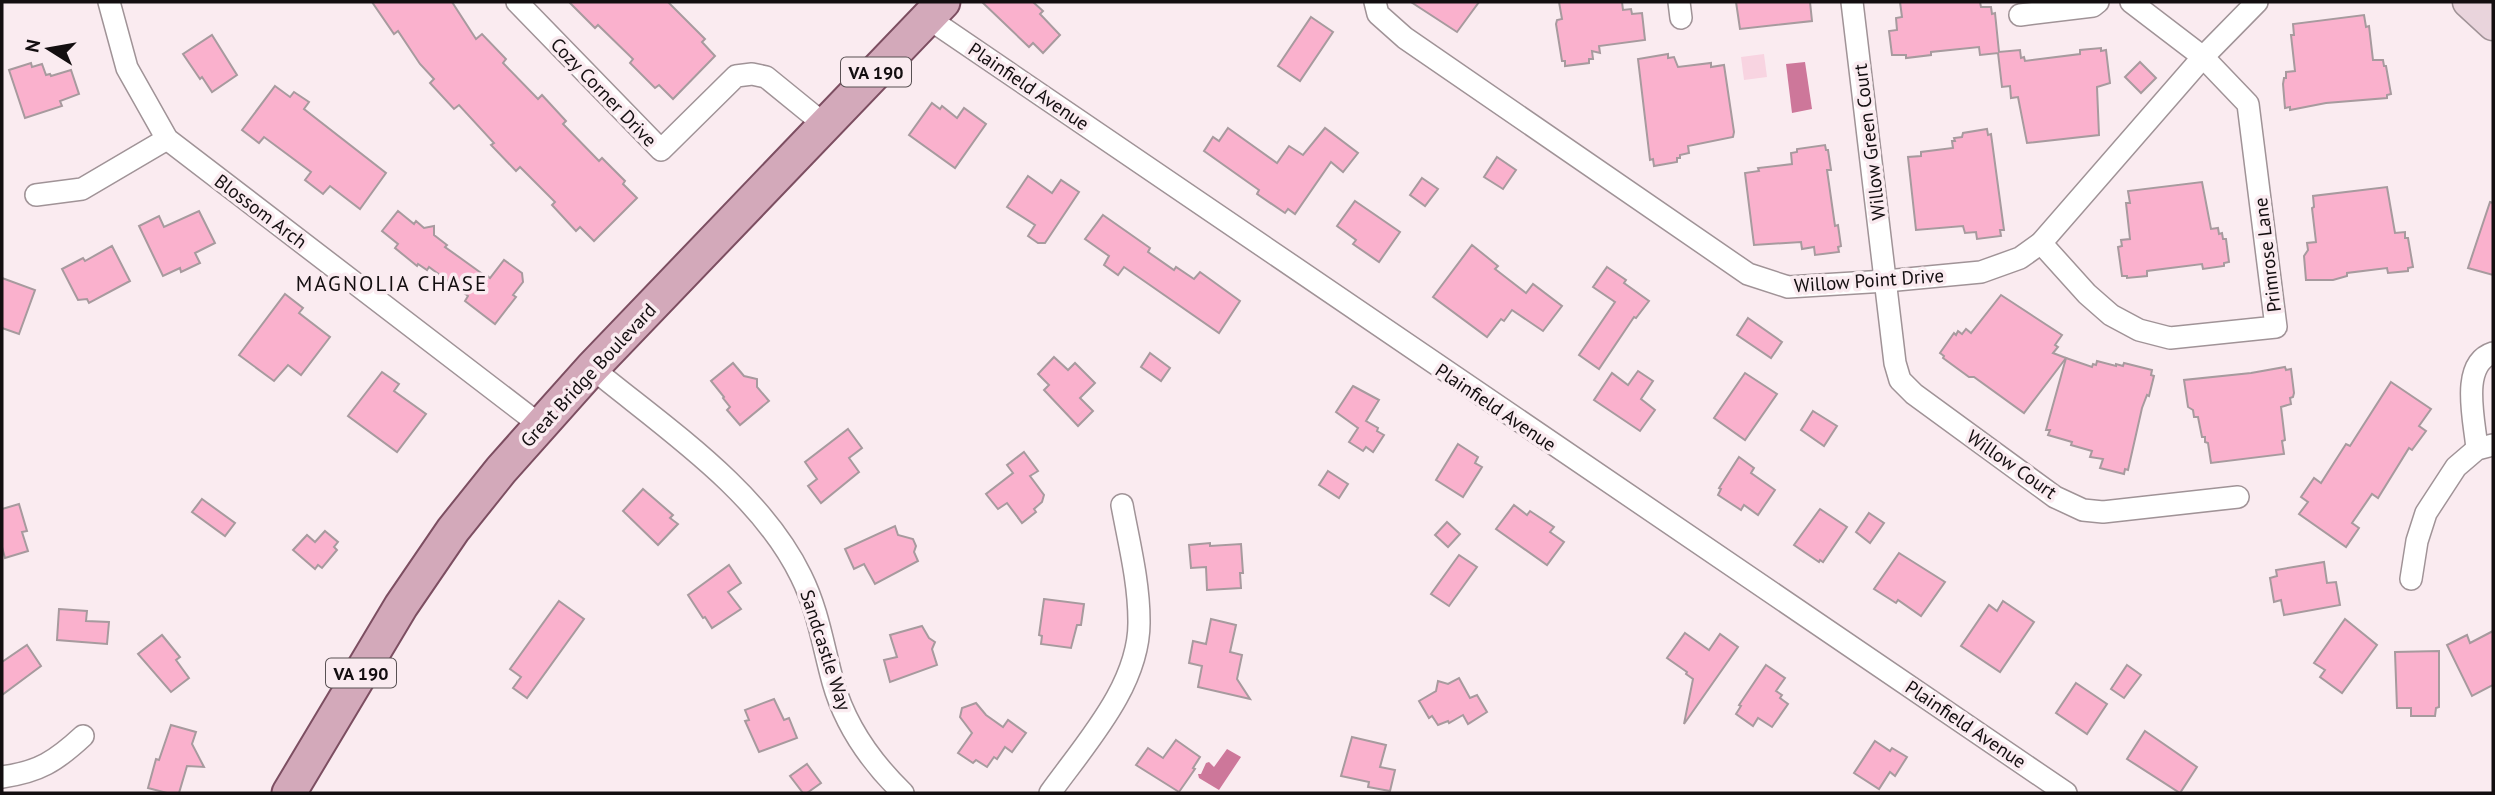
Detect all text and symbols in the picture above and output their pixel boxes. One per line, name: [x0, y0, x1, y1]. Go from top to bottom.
north arrow: [14, 14, 84, 84]
street label: Cozy Corner Drive: [546, 32, 662, 152]
text: N: [19, 37, 45, 54]
street label: Plainfield Avenue: [964, 37, 1094, 135]
road number: VA 190: [841, 58, 911, 86]
street label: Willow Green Court: [1847, 62, 1890, 221]
street label: Blossom Arch: [210, 168, 312, 254]
street label: Primrose Lane: [2248, 196, 2286, 314]
street label: Willow Point Drive: [1793, 263, 1945, 297]
district label: MAGNOLIA CHASE: [296, 270, 488, 297]
street label: Great Bridge Boulevard: [515, 298, 661, 452]
street label: Plainfield Avenue: [1431, 358, 1561, 456]
street label: Willow Court: [1962, 424, 2062, 504]
street label: Sandcastle Way: [795, 587, 857, 714]
road number: VA 190: [326, 658, 396, 688]
street label: Plainfield Avenue: [1901, 675, 2031, 773]

